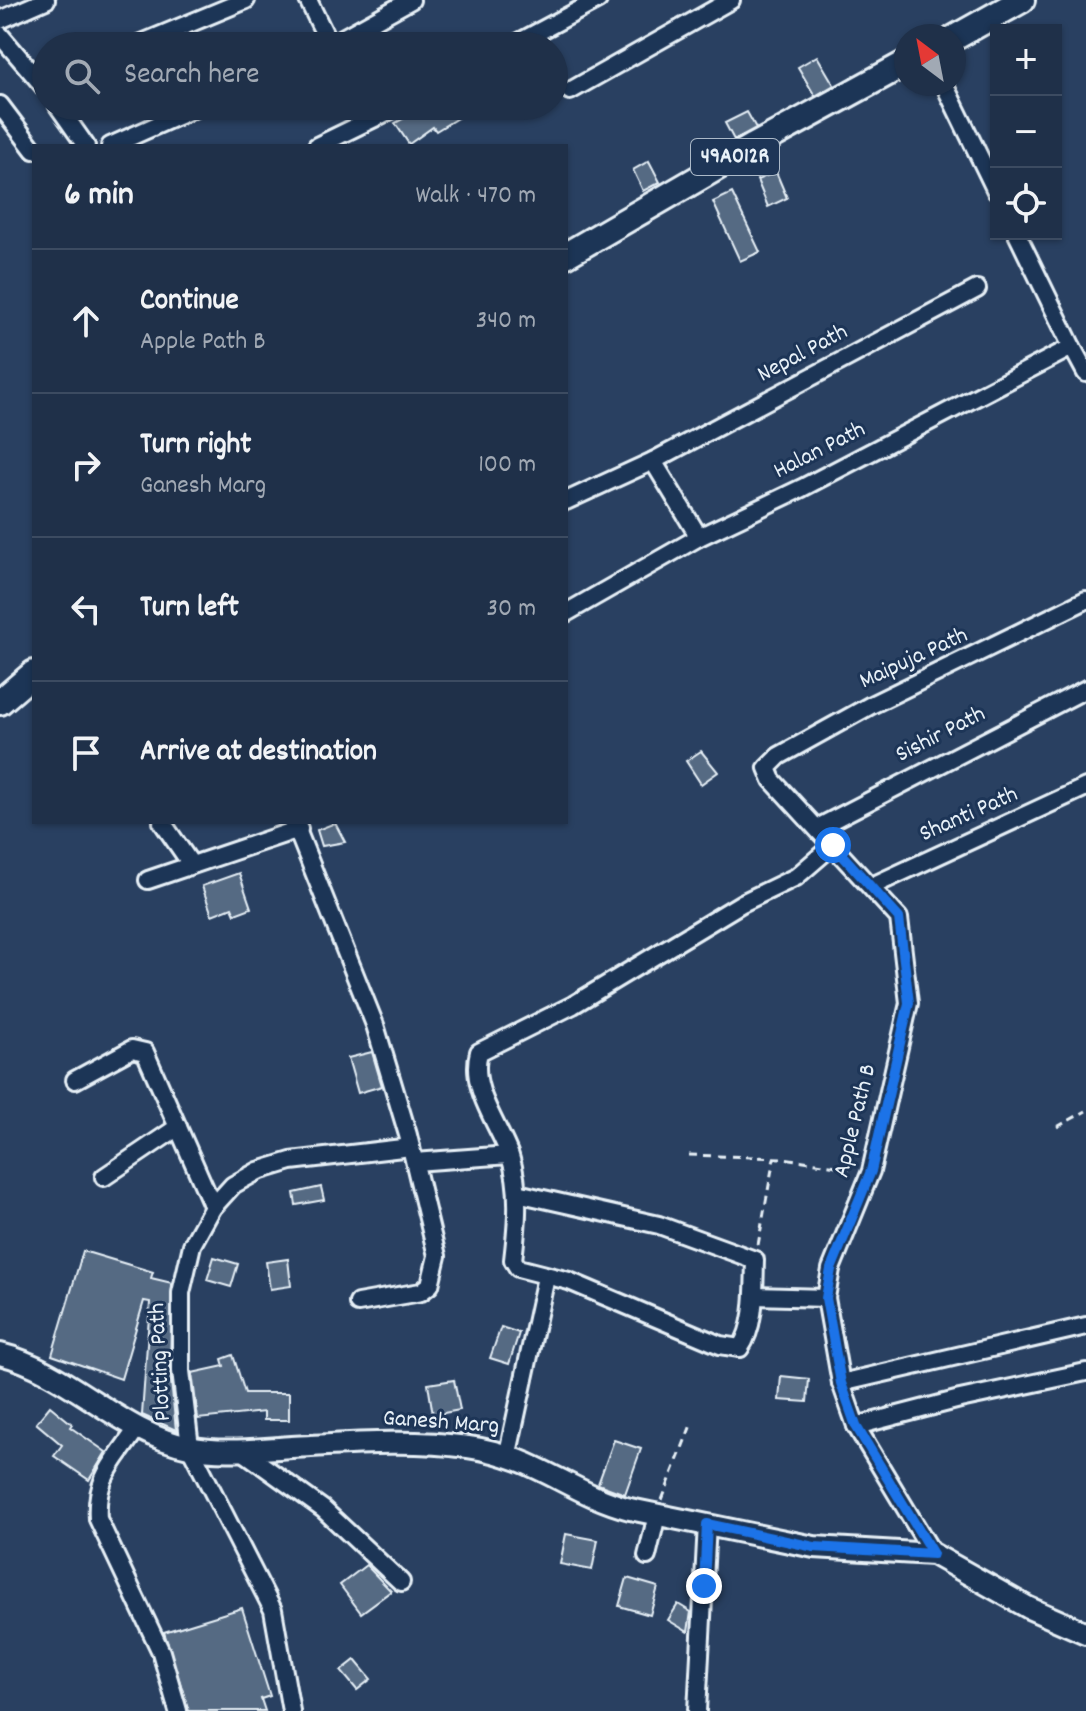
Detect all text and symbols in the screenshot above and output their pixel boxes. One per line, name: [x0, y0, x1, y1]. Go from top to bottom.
north arrow: [894, 24, 966, 96]
map controls: [990, 24, 1062, 240]
button: +: [990, 24, 1062, 96]
search box: [32, 32, 568, 120]
icon: search: [60, 54, 104, 98]
text: Search here: [124, 55, 260, 98]
button: −: [990, 96, 1062, 168]
road number: 49A012R: [691, 139, 779, 175]
button: locate: [990, 168, 1062, 240]
text: 6 min: [64, 172, 134, 221]
text: Walk · 470 m: [415, 178, 536, 215]
text: Continue: [140, 281, 239, 324]
icon: ahead: [64, 299, 108, 343]
text: 340 m: [476, 303, 536, 340]
street label: Nepal Path: [752, 316, 854, 392]
text: Apple Path B: [140, 324, 266, 361]
street label: Halan Path: [768, 413, 872, 489]
text: Turn right: [140, 425, 251, 468]
icon: right: [64, 443, 108, 487]
text: 100 m: [478, 447, 536, 484]
text: Ganesh Marg: [140, 468, 266, 505]
icon: left: [64, 587, 108, 631]
text: Turn left: [140, 588, 239, 631]
text: 30 m: [486, 591, 536, 628]
street label: Maipuja Path: [854, 619, 974, 699]
street label: Sishir Path: [890, 698, 992, 772]
icon: arrive: [64, 731, 108, 775]
text: Arrive at destination: [140, 732, 377, 775]
street label: Shanti Path: [914, 778, 1024, 852]
route start: [815, 827, 851, 863]
street label: Apple Path B: [825, 1061, 887, 1181]
street label: Plotting Path: [141, 1302, 181, 1422]
street label: Ganesh Marg: [382, 1402, 500, 1444]
route end: [686, 1568, 722, 1604]

